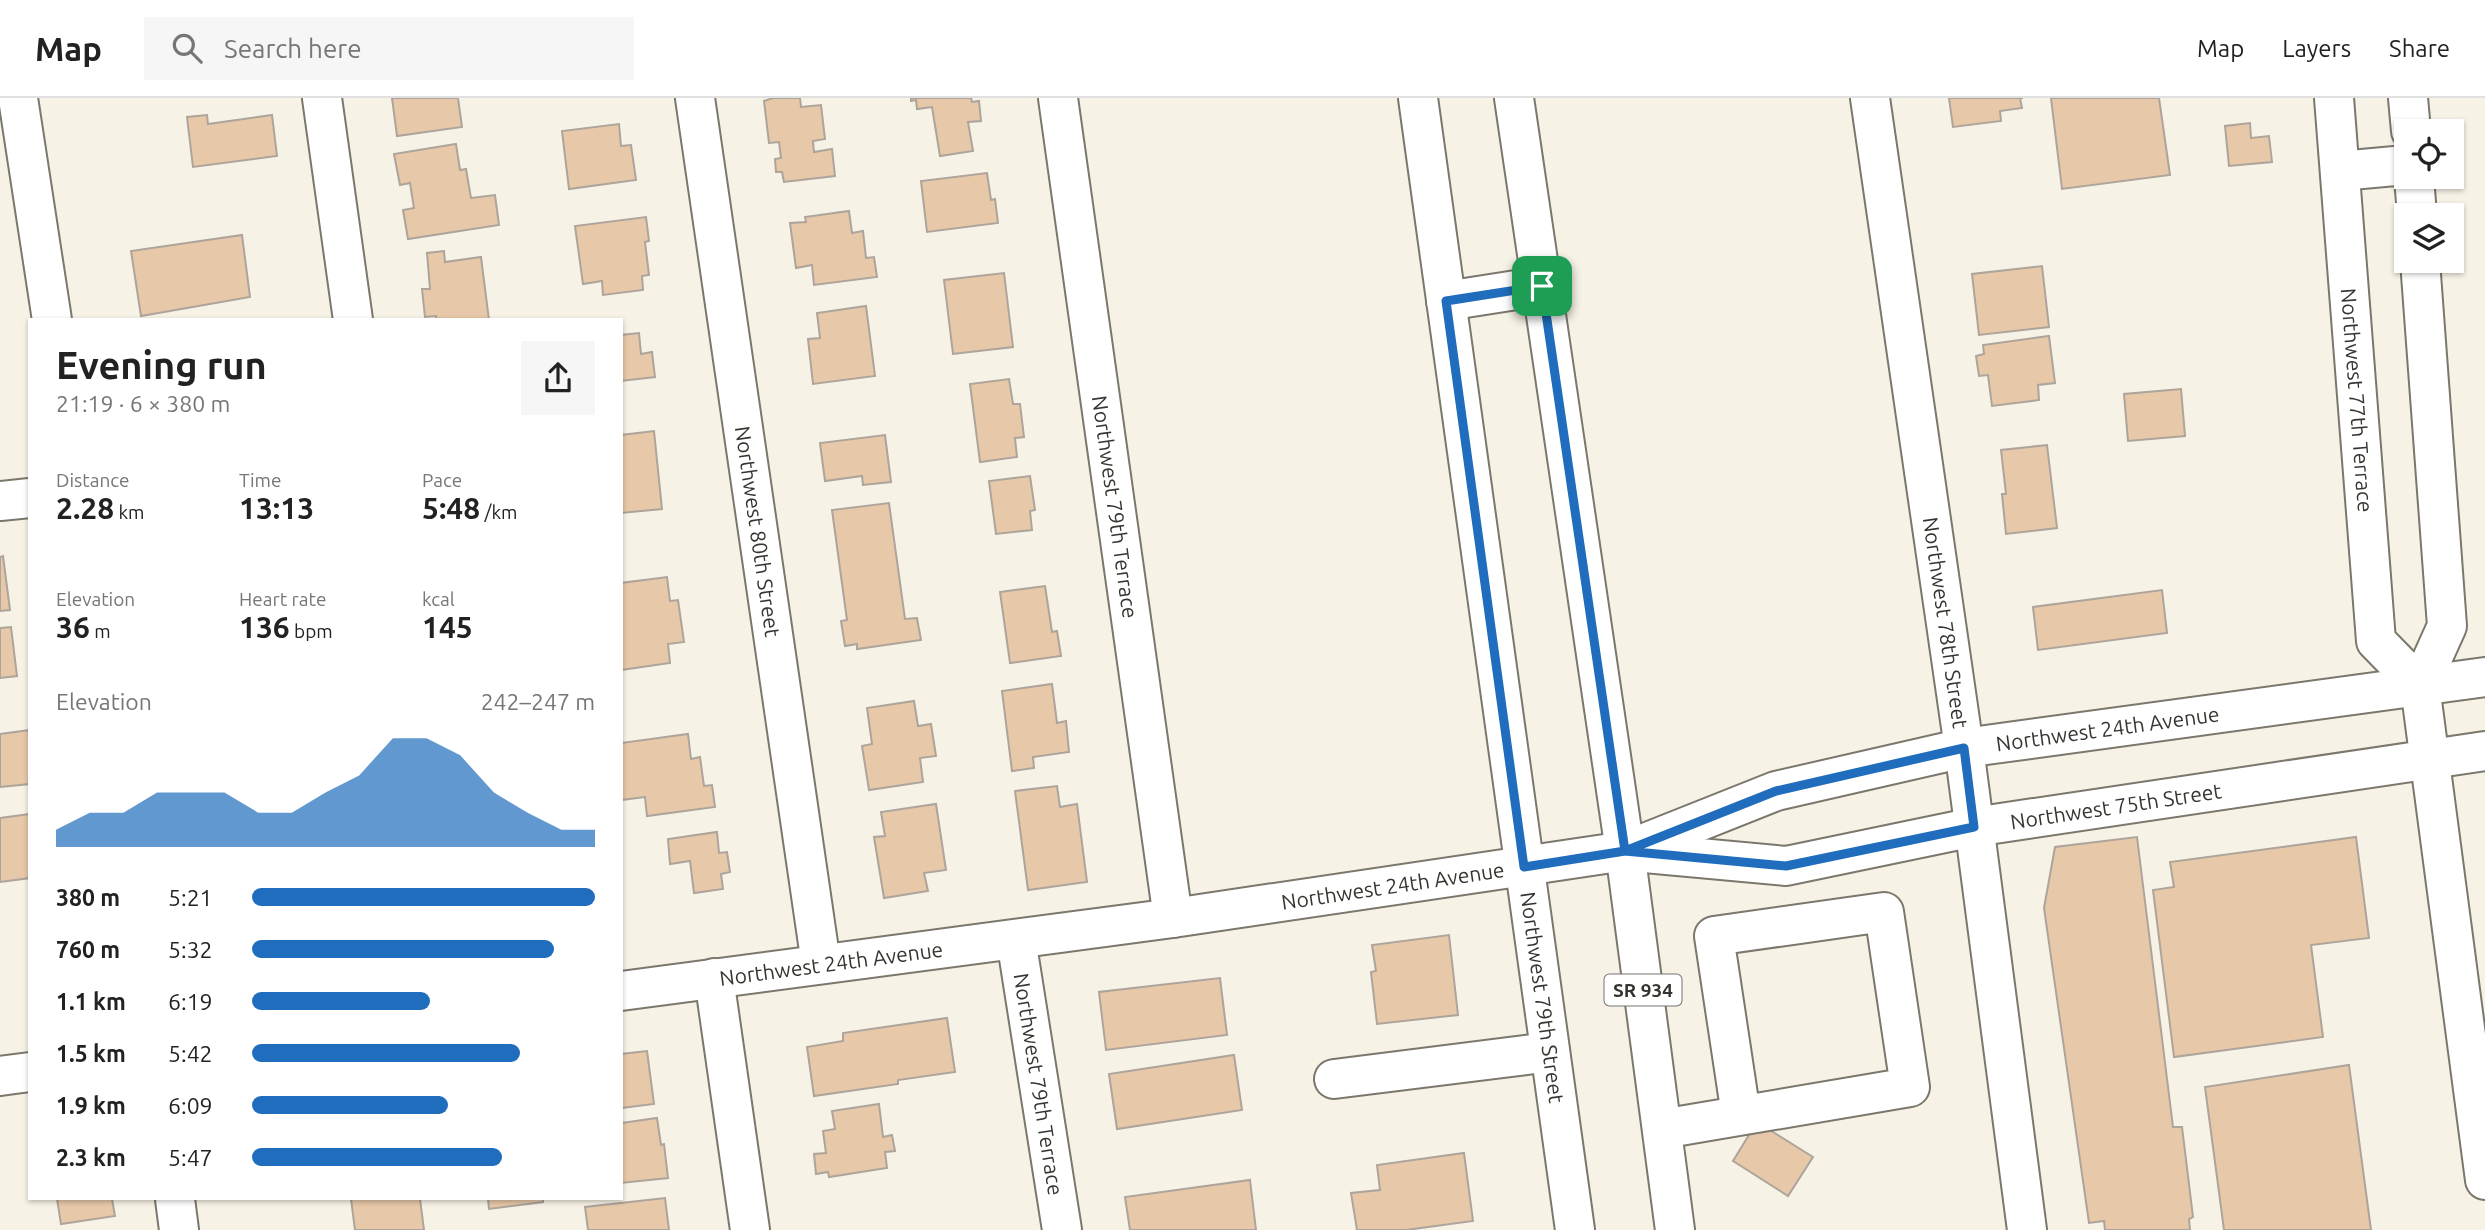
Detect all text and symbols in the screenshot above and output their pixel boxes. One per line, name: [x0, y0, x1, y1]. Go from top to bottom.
search box: [144, 17, 634, 80]
icon: search: [168, 29, 206, 67]
text: Map: [35, 30, 102, 67]
text: Search here: [224, 34, 362, 63]
text: Map: [2197, 35, 2244, 62]
text: Layers: [2282, 35, 2351, 62]
text: Share: [2389, 35, 2450, 62]
map controls: [2394, 119, 2464, 273]
button: locate: [2394, 119, 2464, 189]
button: layers: [2394, 203, 2464, 273]
pin: [1512, 256, 1572, 316]
icon: arrive: [1523, 267, 1561, 305]
street label: Northwest 77th Terrace: [2337, 287, 2378, 513]
button: share: [521, 341, 595, 415]
text: Evening run: [56, 344, 267, 386]
text: 21:19 · 6 × 380 m: [56, 391, 230, 416]
street label: Northwest 79th Terrace: [1088, 394, 1143, 620]
street label: Northwest 80th Street: [731, 424, 785, 639]
text: Distance: [56, 469, 130, 491]
text: Time: [239, 469, 281, 491]
text: Pace: [422, 469, 462, 491]
text: 2.28: [56, 491, 114, 525]
text: 13:13: [239, 491, 314, 525]
text: 5:48: [422, 491, 480, 525]
text: km: [114, 501, 144, 523]
text: /km: [480, 501, 518, 523]
street label: Northwest 78th Street: [1919, 515, 1973, 730]
text: Elevation: [56, 588, 135, 610]
text: Heart rate: [239, 588, 326, 610]
text: kcal: [422, 588, 455, 610]
text: 36: [56, 610, 90, 644]
text: 136: [239, 610, 290, 644]
text: 145: [422, 610, 473, 644]
text: m: [90, 620, 111, 642]
text: bpm: [290, 620, 333, 642]
text: Elevation: [56, 689, 152, 714]
text: 242–247 m: [481, 689, 595, 714]
street label: Northwest 24th Avenue: [1994, 701, 2221, 756]
street label: Northwest 75th Street: [2009, 778, 2223, 833]
street label: Northwest 24th Avenue: [1280, 857, 1506, 914]
text: 380 m: [56, 885, 120, 910]
text: 5:21: [168, 885, 213, 910]
street label: Northwest 79th Street: [1516, 890, 1569, 1105]
text: 760 m: [56, 937, 120, 962]
text: 5:32: [168, 937, 213, 962]
street label: Northwest 24th Avenue: [718, 937, 944, 990]
street label: Northwest 79th Terrace: [1010, 971, 1068, 1197]
road number: SR 934: [1604, 974, 1682, 1006]
text: 1.1 km: [56, 989, 126, 1014]
text: 6:19: [168, 989, 213, 1014]
text: 1.5 km: [56, 1041, 126, 1066]
text: 5:42: [168, 1041, 213, 1066]
text: 1.9 km: [56, 1093, 126, 1118]
text: 6:09: [168, 1093, 213, 1118]
text: 2.3 km: [56, 1145, 126, 1170]
text: 5:47: [168, 1145, 213, 1170]

